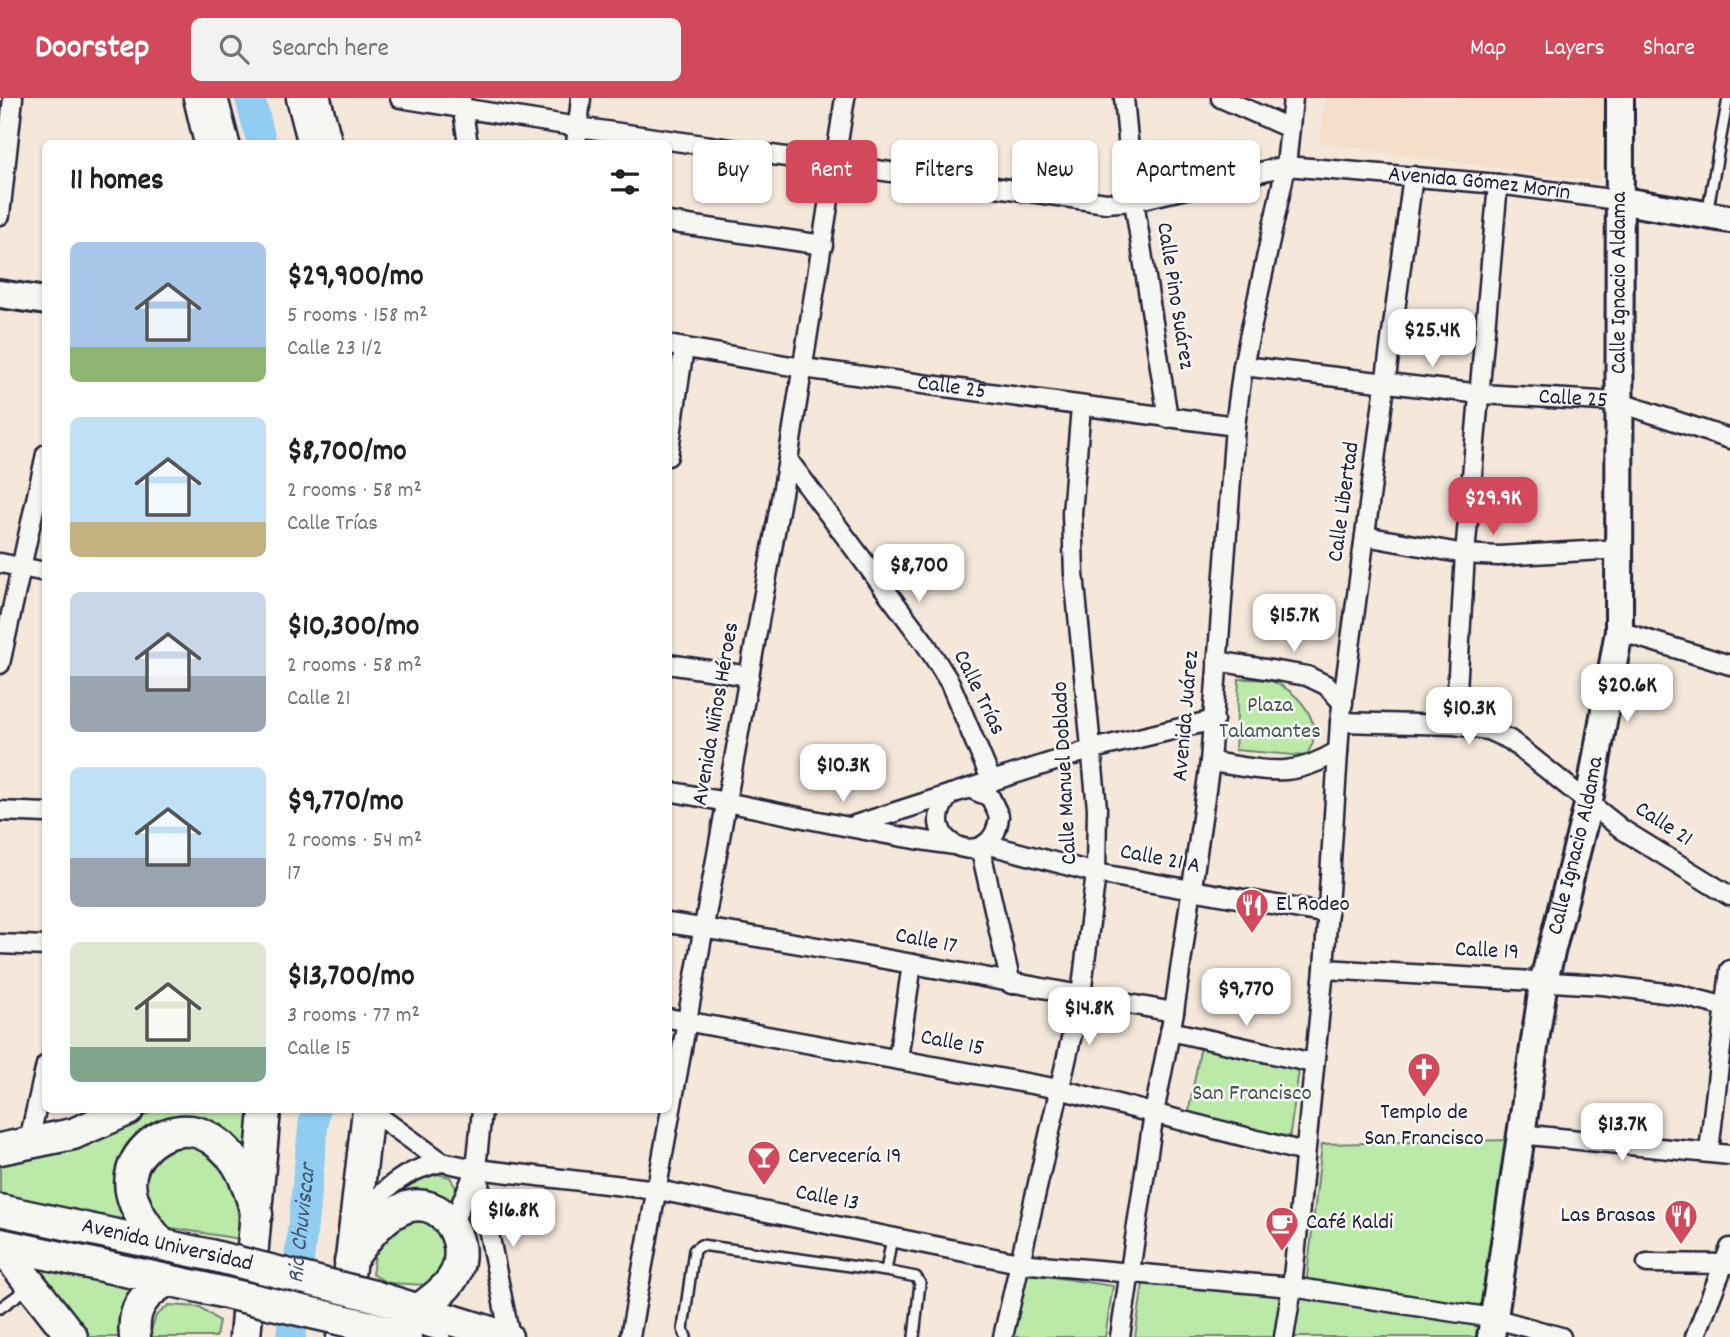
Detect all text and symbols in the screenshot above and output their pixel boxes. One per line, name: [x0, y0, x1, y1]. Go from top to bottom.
search box: [191, 18, 681, 81]
text: Doorstep: [35, 26, 149, 73]
icon: search: [215, 30, 253, 68]
text: Search here: [271, 31, 389, 68]
text: Map: [1470, 32, 1506, 66]
text: Layers: [1544, 32, 1605, 66]
text: Share: [1643, 32, 1695, 66]
chip: Buy: [693, 140, 772, 203]
chip: Rent: [786, 140, 877, 203]
chip: Filters: [891, 140, 998, 203]
chip: New: [1012, 140, 1098, 203]
chip: Apartment: [1112, 140, 1260, 203]
street label: Avenida Gómez Morín: [1387, 158, 1572, 210]
text: 11 homes: [70, 161, 164, 204]
icon: filters: [606, 163, 644, 201]
street label: Calle Ignacio Aldama: [1603, 191, 1636, 374]
street label: Calle Pino Suárez: [1146, 220, 1202, 372]
text: $29,900/mo: [287, 257, 424, 300]
icon: home: [126, 270, 210, 354]
text: 5 rooms · 158 m²: [287, 300, 428, 333]
pin: $25.4K: [1375, 310, 1489, 369]
text: $25.4K: [1404, 315, 1460, 348]
text: Calle 23 1/2: [287, 333, 383, 366]
street label: Calle 25: [915, 367, 988, 409]
street label: Calle 25: [1538, 381, 1609, 418]
text: $8,700/mo: [287, 432, 407, 475]
street label: Calle Libertad: [1320, 440, 1370, 564]
icon: home: [126, 445, 210, 529]
text: 2 rooms · 58 m²: [287, 475, 422, 508]
pin: $29.9K: [1436, 478, 1550, 537]
text: $29.9K: [1464, 483, 1522, 516]
text: Calle Trías: [287, 508, 378, 541]
pin: $8,700: [862, 545, 976, 604]
text: $8,700: [889, 550, 949, 583]
pin: $15.7K: [1237, 594, 1351, 654]
text: $15.7K: [1269, 600, 1319, 633]
text: $10,300/mo: [287, 607, 419, 650]
icon: home: [126, 620, 210, 704]
street label: Avenida Niños Héroes: [685, 620, 749, 808]
street label: Calle Trías: [943, 645, 1013, 741]
street label: Avenida Juárez: [1165, 649, 1209, 783]
text: 2 rooms · 58 m²: [287, 650, 422, 683]
pin: $20.6K: [1570, 664, 1684, 724]
text: $20.6K: [1597, 670, 1657, 703]
street label: Calle Manuel Doblado: [1045, 681, 1087, 865]
text: Calle 21: [287, 683, 351, 716]
pin: $10.3K: [1412, 688, 1526, 747]
park label: Plaza Talamantes: [1219, 690, 1321, 749]
text: $10.3K: [1442, 693, 1496, 726]
pin: $10.3K: [786, 744, 900, 804]
text: $10.3K: [816, 750, 870, 783]
street label: Calle Ignacio Aldama: [1539, 753, 1613, 939]
text: $9,770/mo: [287, 782, 404, 825]
street label: Calle 21: [1627, 794, 1699, 856]
icon: home: [126, 795, 210, 879]
text: 2 rooms · 54 m²: [287, 825, 422, 858]
street label: Calle 21 A: [1117, 836, 1203, 884]
text: 17: [287, 858, 301, 891]
restaurant icon: El Rodeo: [1233, 886, 1271, 935]
place label: El Rodeo: [1276, 889, 1350, 922]
street label: Calle 17: [892, 920, 960, 964]
street label: Calle 19: [1454, 934, 1520, 970]
text: $13,700/mo: [287, 957, 415, 1000]
pin: $9,770: [1189, 968, 1303, 1028]
icon: home: [126, 970, 210, 1054]
text: $9,770: [1218, 974, 1274, 1007]
pin: $14.8K: [1032, 988, 1146, 1047]
text: $14.8K: [1064, 993, 1114, 1026]
text: 3 rooms · 77 m²: [287, 1000, 420, 1033]
street label: Calle 15: [917, 1022, 987, 1066]
text: Calle 15: [287, 1033, 351, 1066]
church icon: Templo de San Francisco: [1405, 1050, 1443, 1099]
park label: San Francisco: [1192, 1078, 1312, 1111]
place label: Templo de San Francisco: [1364, 1097, 1484, 1156]
pin: $13.7K: [1565, 1104, 1679, 1163]
text: $13.7K: [1597, 1109, 1647, 1142]
bar icon: Cervecería 19: [745, 1138, 783, 1187]
place label: Cervecería 19: [788, 1141, 901, 1174]
water label: Rio Chuviscar: [280, 1159, 327, 1285]
street label: Calle 13: [793, 1177, 861, 1221]
pin: $16.8K: [456, 1190, 570, 1249]
text: $16.8K: [487, 1195, 539, 1228]
restaurant icon: Las Brasas: [1662, 1197, 1700, 1246]
place label: Las Brasas: [1560, 1200, 1656, 1233]
cafe icon: Café Kaldi: [1263, 1204, 1301, 1253]
place label: Café Kaldi: [1306, 1207, 1393, 1240]
street label: Avenida Universidad: [78, 1210, 256, 1282]

